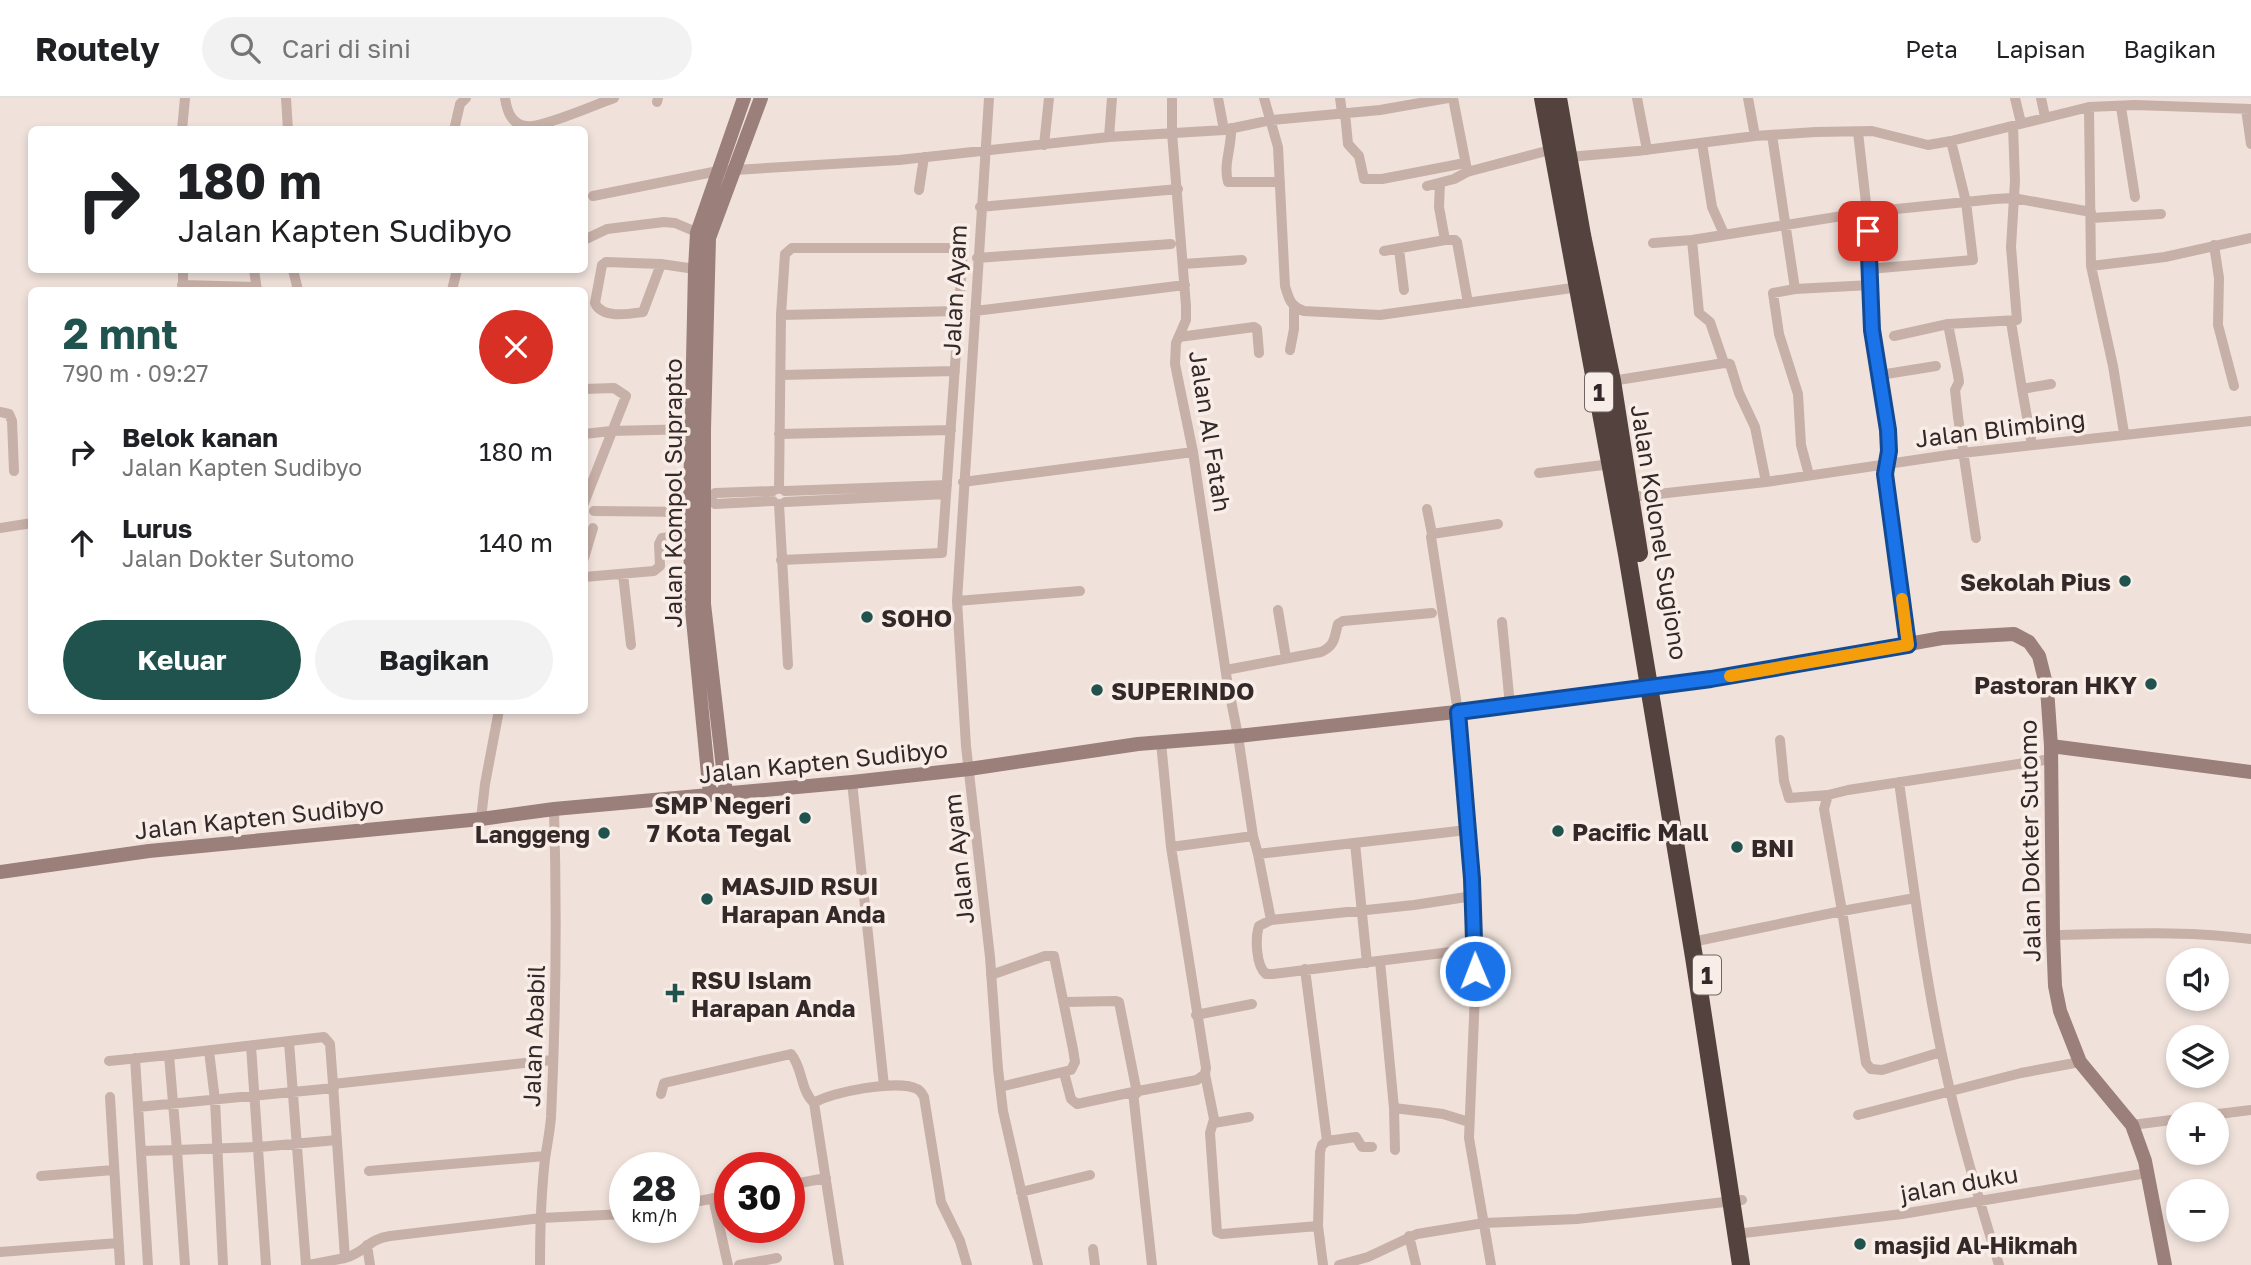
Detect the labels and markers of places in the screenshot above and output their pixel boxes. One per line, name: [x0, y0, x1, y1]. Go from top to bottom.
pin: [1838, 201, 1898, 261]
place label: Sekolah Pius: [1960, 567, 2111, 596]
marker: Sekolah Pius: [2117, 573, 2133, 589]
place label: SOHO: [881, 603, 952, 632]
marker: SOHO: [859, 609, 875, 625]
place label: Pastoran HKY: [1974, 670, 2137, 699]
place label: SUPERINDO: [1111, 676, 1254, 705]
marker: Pastoran HKY: [2143, 676, 2159, 692]
marker: SUPERINDO: [1089, 682, 1105, 698]
place label: SMP Negeri 7 Kota Tegal: [647, 790, 791, 847]
marker: SMP Negeri 7 Kota Tegal: [797, 810, 813, 826]
place label: Pacific Mall: [1572, 817, 1709, 846]
place label: Langgeng: [475, 819, 590, 848]
marker: Pacific Mall: [1550, 823, 1566, 839]
marker: Langgeng: [596, 825, 612, 841]
place label: BNI: [1751, 833, 1794, 862]
marker: BNI: [1729, 839, 1745, 855]
place label: MASJID RSUI Harapan Anda: [721, 871, 886, 928]
marker: MASJID RSUI Harapan Anda: [699, 891, 715, 907]
place label: RSU Islam Harapan Anda: [691, 965, 856, 1022]
marker: RSU Islam Harapan Anda: [665, 983, 685, 1003]
place label: masjid Al-Hikmah: [1874, 1230, 2078, 1259]
marker: masjid Al-Hikmah: [1852, 1236, 1868, 1252]

